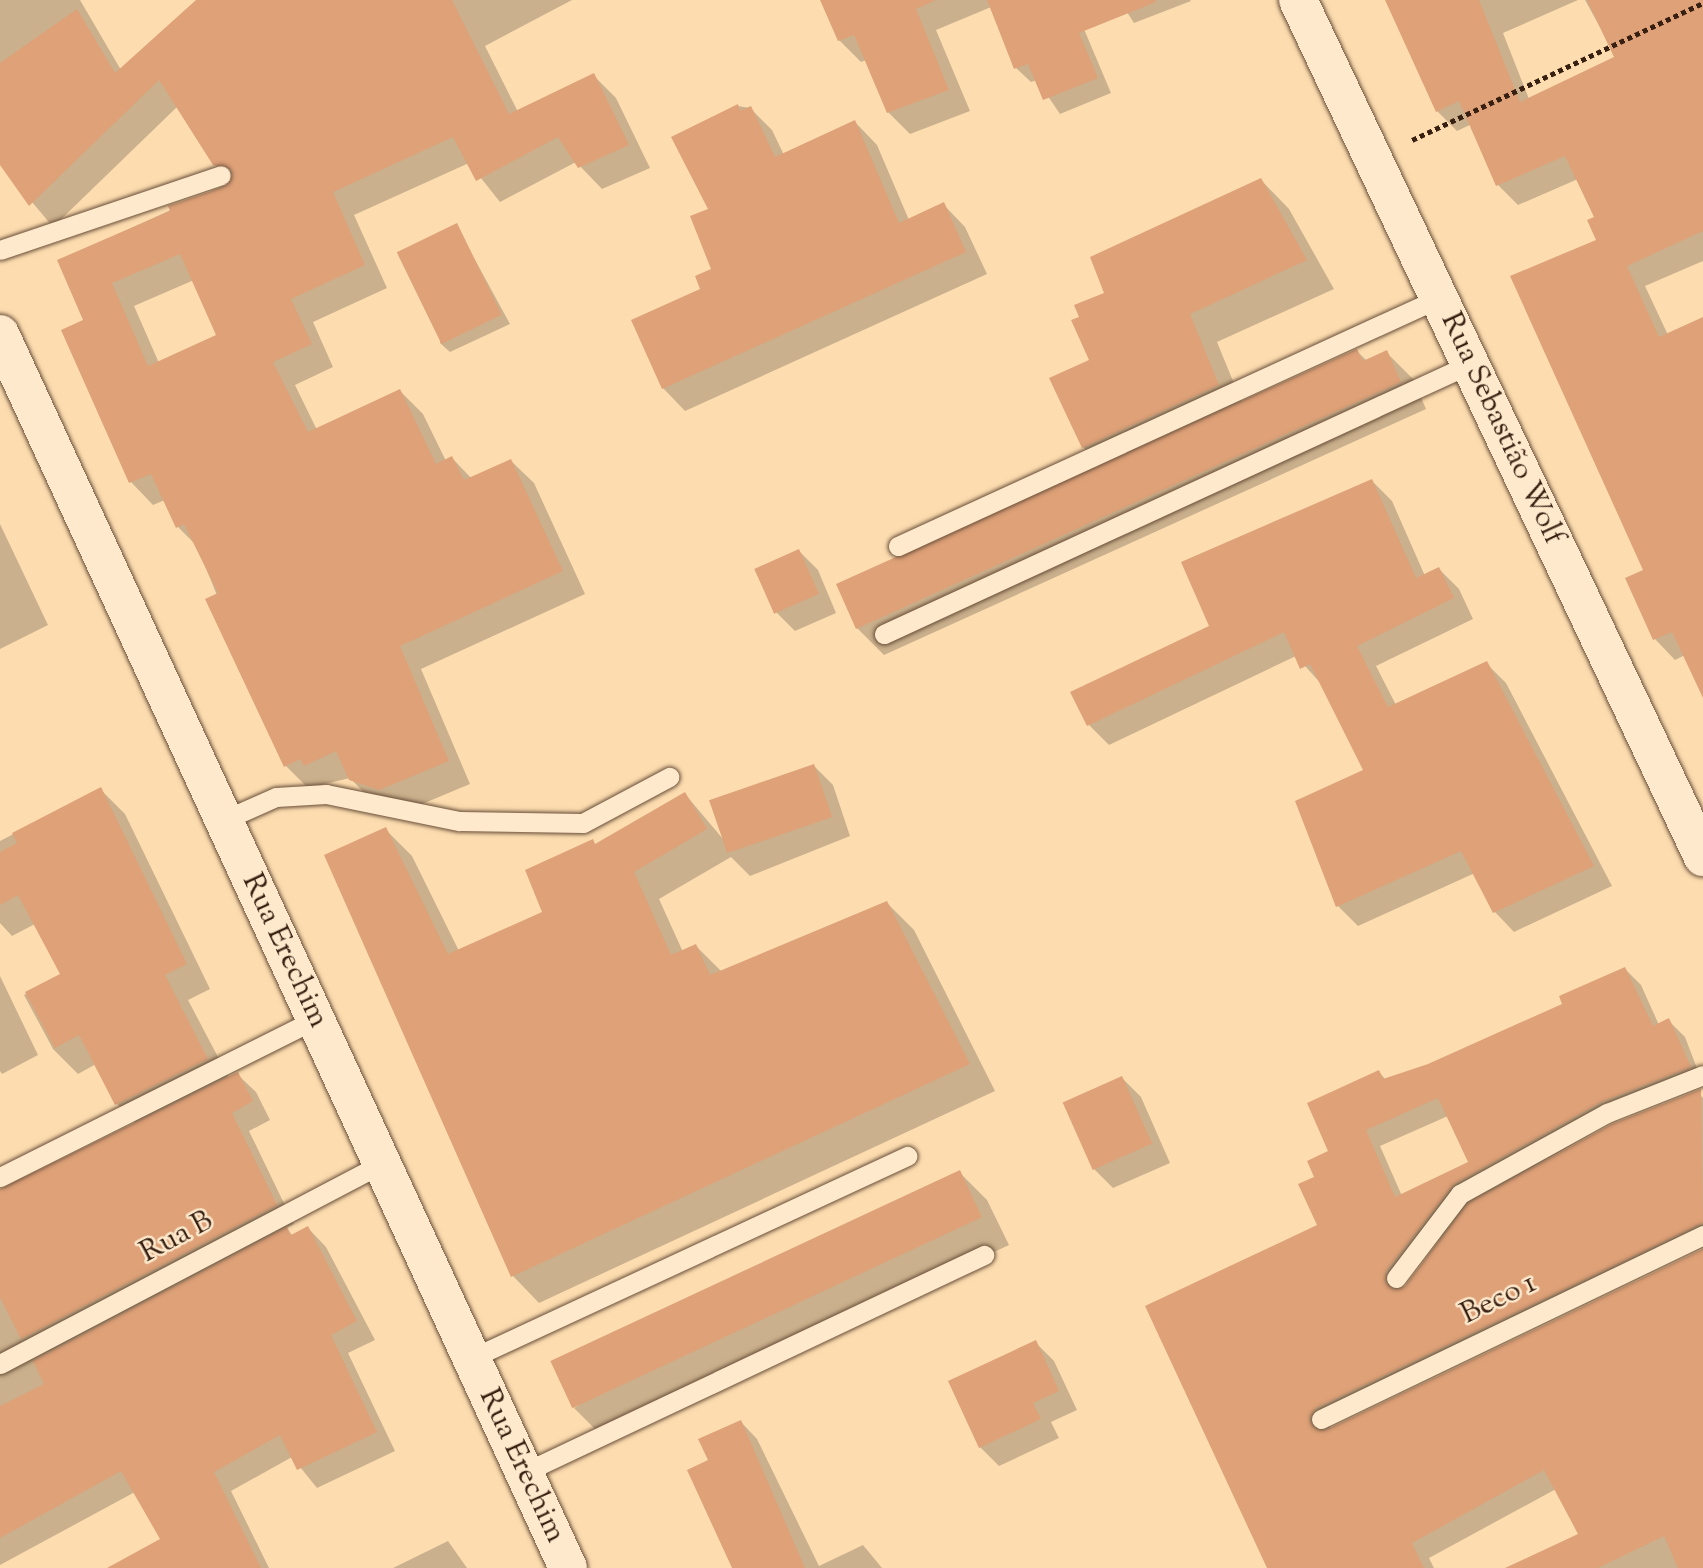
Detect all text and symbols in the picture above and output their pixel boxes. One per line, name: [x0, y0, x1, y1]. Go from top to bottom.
street label: Rua Sebastião Wolf: [1431, 307, 1571, 551]
street label: Rua Erechim: [233, 868, 335, 1034]
street label: Rua B: [135, 1204, 219, 1272]
street label: Beco 1: [1455, 1266, 1543, 1334]
street label: Rua Erechim: [470, 1383, 572, 1549]

